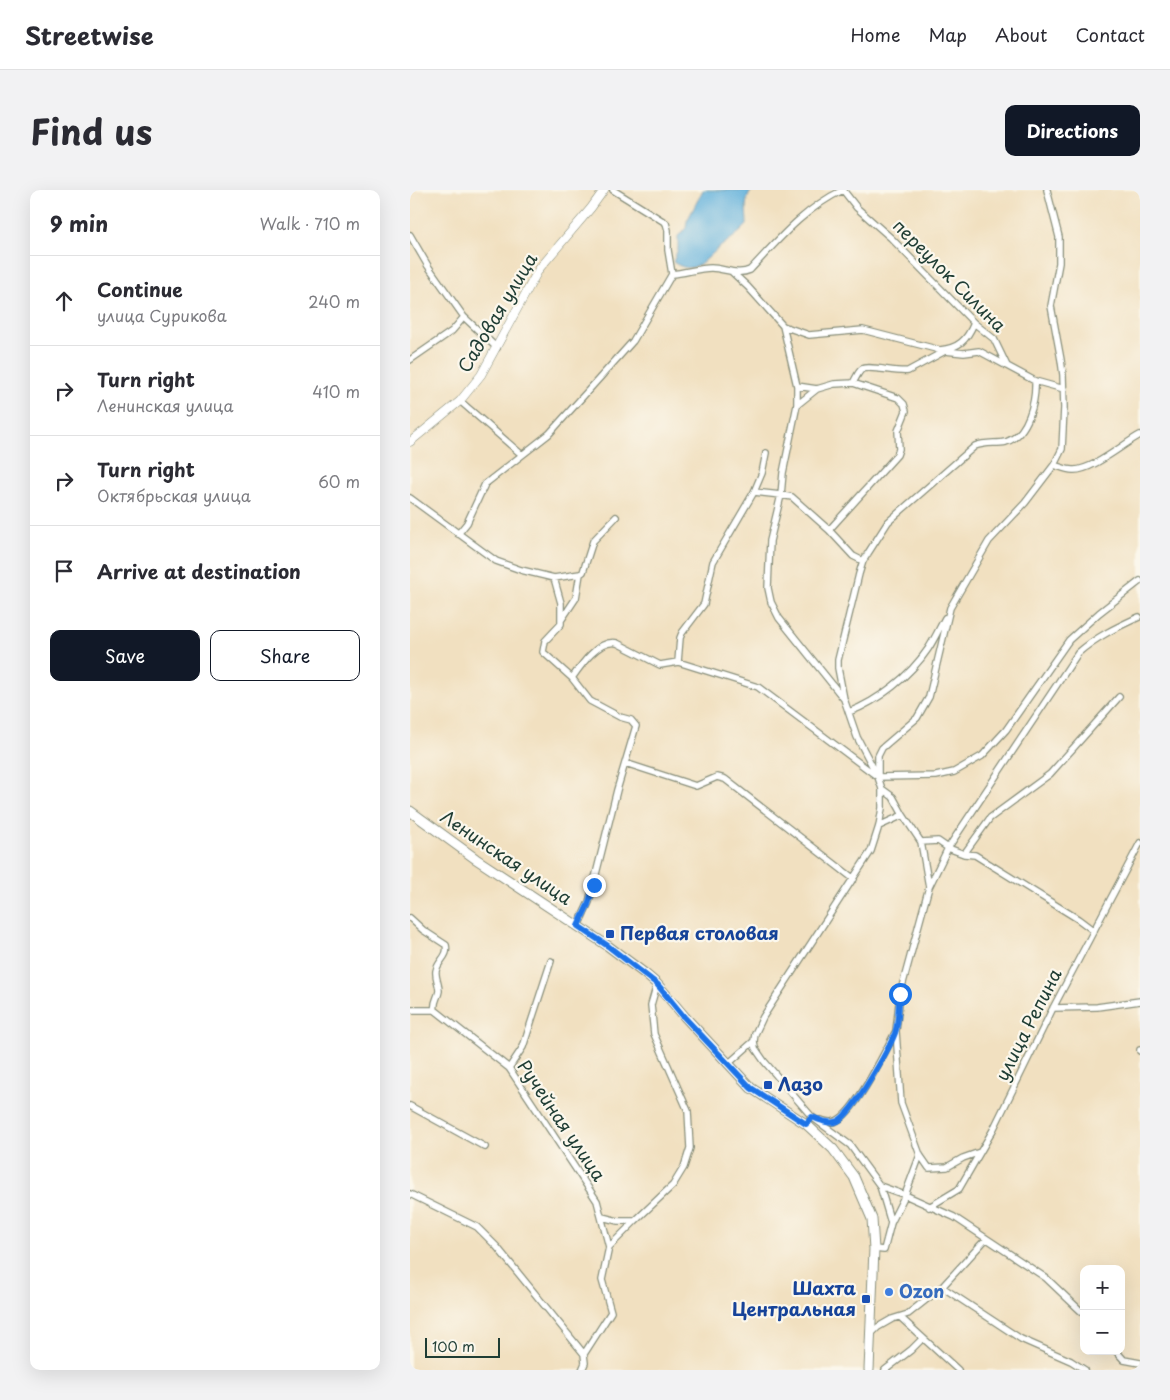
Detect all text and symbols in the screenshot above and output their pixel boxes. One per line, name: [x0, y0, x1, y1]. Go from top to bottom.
text: Streetwise: [25, 17, 154, 53]
text: Home: [850, 21, 900, 48]
text: Map: [928, 21, 967, 48]
text: About: [995, 21, 1047, 48]
text: Contact: [1075, 21, 1145, 48]
text: Find us: [30, 104, 152, 157]
button: Directions: [1005, 105, 1140, 156]
text: 9 min: [50, 207, 108, 239]
text: Walk · 710 m: [260, 211, 360, 235]
street label: переулок Силина: [887, 212, 1013, 338]
street label: Садовая улица: [450, 247, 544, 377]
text: Continue: [97, 275, 183, 303]
icon: ahead: [50, 287, 78, 315]
text: 240 m: [308, 289, 360, 313]
text: улица Сурикова: [97, 303, 227, 327]
text: Turn right: [97, 365, 195, 393]
icon: right: [50, 377, 78, 405]
text: 410 m: [312, 379, 360, 403]
text: Ленинская улица: [97, 393, 233, 417]
text: Turn right: [97, 455, 195, 483]
icon: right: [50, 467, 78, 495]
text: 60 m: [318, 469, 360, 493]
text: Октябрьская улица: [97, 483, 251, 507]
icon: arrive: [50, 557, 78, 585]
text: Arrive at destination: [97, 557, 301, 585]
button: Save: [50, 630, 200, 681]
button: Share: [210, 630, 360, 681]
street label: Ленинская улица: [436, 803, 579, 911]
route end: [583, 874, 606, 897]
place label: Первая столовая: [620, 919, 779, 946]
marker: Первая столовая: [604, 928, 616, 940]
street label: улица Репина: [988, 963, 1068, 1085]
route start: [889, 983, 912, 1006]
street label: Ручейная улица: [512, 1054, 613, 1187]
place label: Лазо: [778, 1070, 823, 1097]
marker: Лазо: [762, 1079, 774, 1091]
map controls: [1080, 1265, 1125, 1355]
button: +: [1080, 1265, 1125, 1310]
place label: Шахта Центральная: [732, 1274, 856, 1322]
place label: Ozon: [899, 1277, 944, 1304]
marker: Ozon: [883, 1286, 895, 1298]
marker: Шахта Центральная: [860, 1293, 872, 1305]
button: −: [1080, 1310, 1125, 1355]
scale bar: [425, 1335, 500, 1358]
text: 100 m: [432, 1336, 475, 1357]

